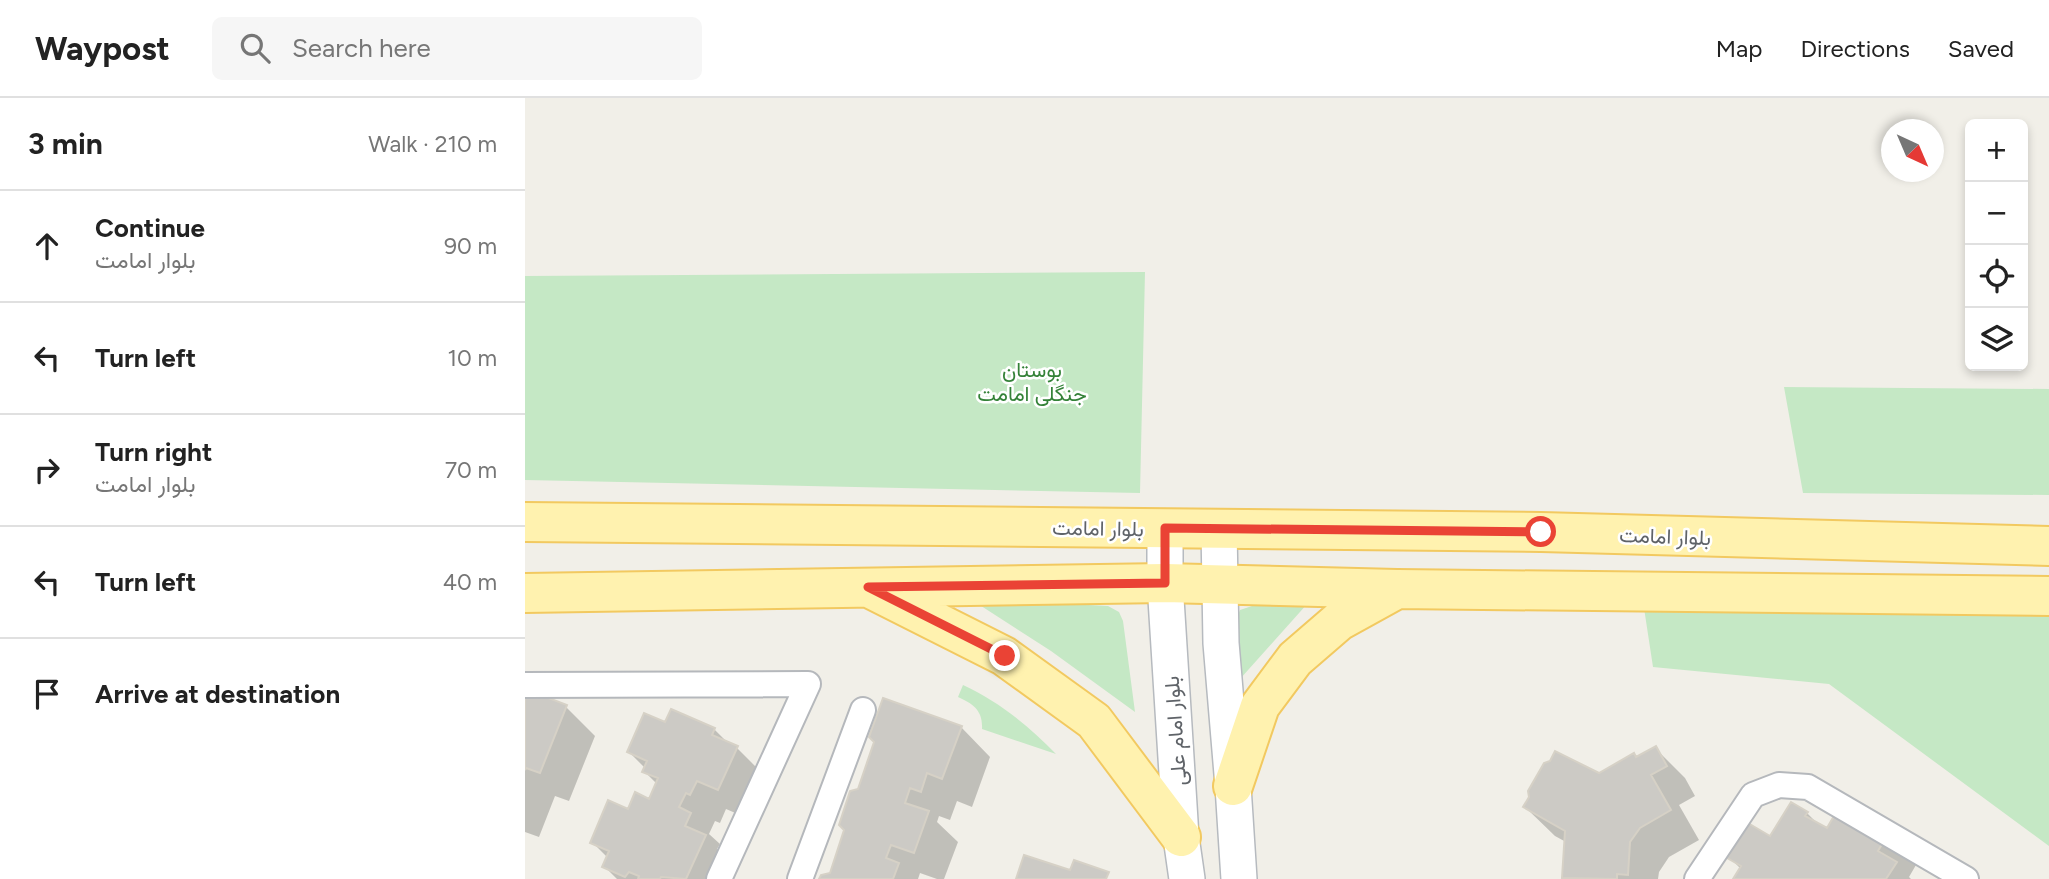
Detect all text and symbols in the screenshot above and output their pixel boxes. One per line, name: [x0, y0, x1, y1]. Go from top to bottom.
search box: [212, 17, 702, 80]
text: Waypost: [35, 29, 170, 68]
icon: search: [236, 29, 274, 67]
text: Search here: [292, 32, 431, 64]
text: Map: [1716, 34, 1762, 63]
text: Directions: [1800, 34, 1910, 63]
text: Saved: [1948, 34, 2014, 63]
north arrow: [1881, 119, 1944, 182]
map controls: [1965, 119, 2028, 371]
button: +: [1965, 119, 2028, 182]
text: 3 min: [28, 125, 103, 162]
text: Walk · 210 m: [368, 130, 497, 158]
button: −: [1965, 182, 2028, 245]
text: Continue: [95, 212, 205, 244]
icon: ahead: [28, 227, 66, 265]
text: 90 m: [444, 232, 497, 260]
button: locate: [1965, 245, 2028, 308]
text: بلوار امامت: [95, 246, 195, 274]
button: layers: [1965, 308, 2028, 371]
icon: left: [28, 339, 66, 377]
text: Turn left: [95, 342, 196, 374]
text: 10 m: [448, 344, 497, 372]
park label: بوستان جنگلی امامت: [977, 357, 1087, 406]
text: Turn right: [95, 436, 212, 468]
icon: right: [28, 451, 66, 489]
text: 70 m: [445, 456, 497, 484]
text: بلوار امامت: [95, 470, 195, 498]
street label: بلوار امامت: [1052, 515, 1144, 542]
route start: [1525, 516, 1556, 547]
street label: بلوار امامت: [1619, 522, 1711, 551]
icon: left: [28, 563, 66, 601]
text: Turn left: [95, 566, 196, 598]
text: 40 m: [443, 568, 497, 596]
route end: [989, 640, 1020, 671]
icon: arrive: [28, 675, 66, 713]
street label: بلوار امام علی: [1159, 675, 1193, 787]
text: Arrive at destination: [95, 678, 340, 710]

